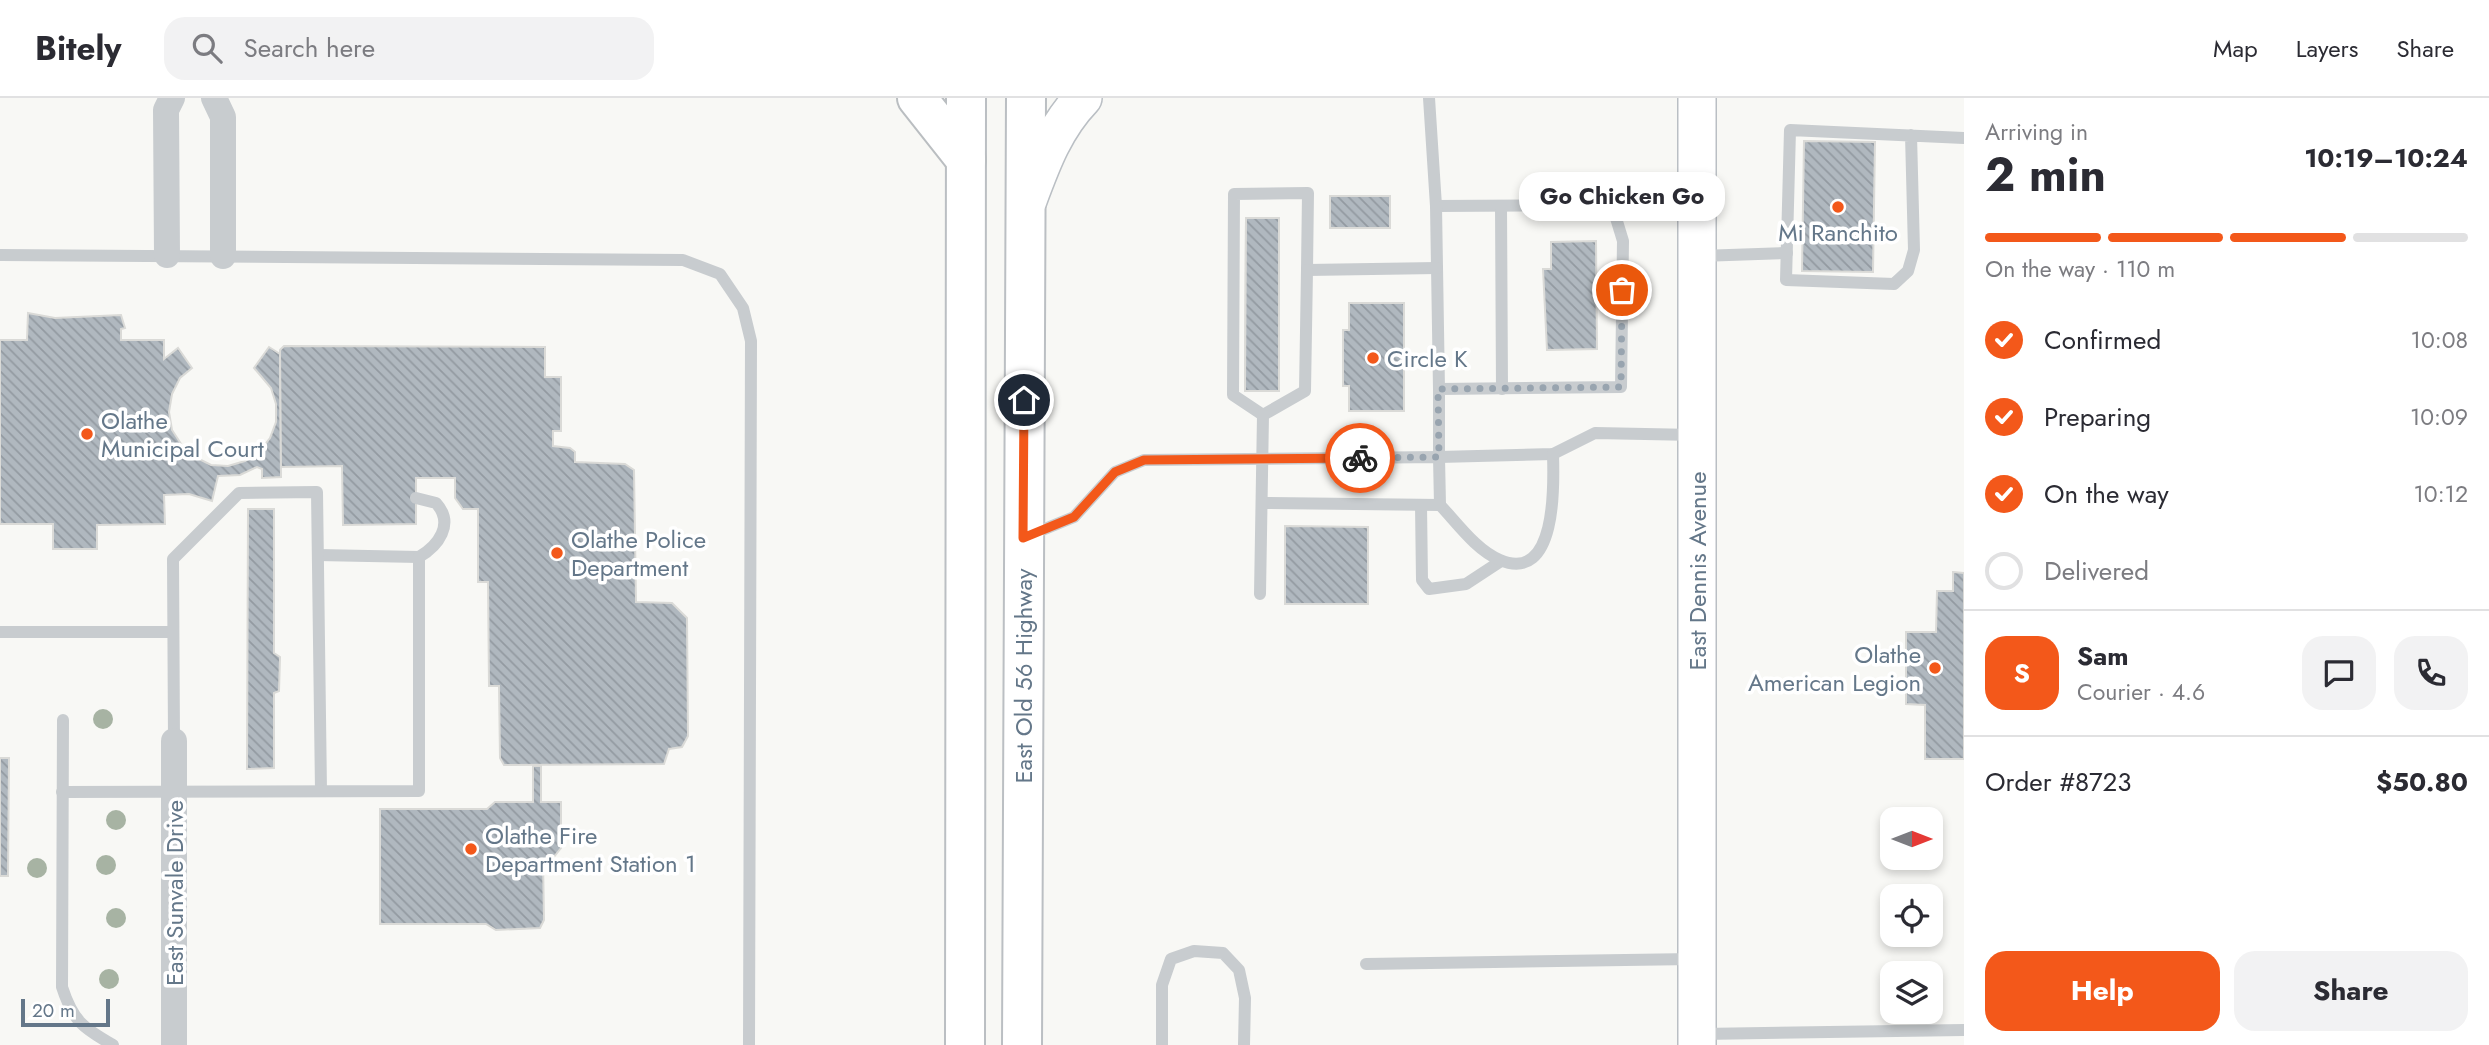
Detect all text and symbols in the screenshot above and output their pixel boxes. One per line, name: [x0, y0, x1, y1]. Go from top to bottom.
search box: [164, 17, 654, 80]
text: Bitely: [35, 25, 122, 72]
icon: search: [188, 29, 226, 67]
text: Search here: [244, 29, 375, 67]
text: Map: [2213, 31, 2258, 66]
text: Layers: [2296, 31, 2358, 66]
text: Share: [2396, 31, 2454, 66]
text: Arriving in: [1985, 115, 2088, 149]
text: 10:19–10:24: [2304, 139, 2468, 177]
text: 2 min: [1985, 142, 2106, 208]
callout: Go Chicken Go: [1519, 171, 1725, 220]
text: Go Chicken Go: [1540, 179, 1704, 213]
marker: Mi Ranchito: [1830, 199, 1846, 215]
place label: Mi Ranchito: [1778, 215, 1898, 250]
text: On the way · 110 m: [1985, 252, 2175, 286]
pin: [1592, 260, 1652, 320]
icon: bag: [1603, 271, 1641, 309]
icon: check: [1985, 321, 2023, 359]
text: Confirmed: [2044, 321, 2161, 359]
text: 10:08: [2411, 323, 2468, 357]
place label: Circle K: [1387, 341, 1468, 376]
marker: Circle K: [1365, 350, 1381, 366]
pin: [994, 370, 1054, 430]
icon: home: [1005, 381, 1043, 419]
icon: check: [1985, 398, 2023, 436]
text: Preparing: [2044, 398, 2151, 436]
text: 10:09: [2410, 400, 2468, 434]
place label: Olathe Municipal Court: [101, 403, 264, 466]
courier: [1325, 423, 1395, 493]
marker: Olathe Municipal Court: [79, 426, 95, 442]
icon: bike: [1341, 439, 1379, 477]
street label: East Dennis Avenue: [1680, 471, 1715, 671]
icon: check: [1985, 475, 2023, 513]
text: On the way: [2044, 475, 2169, 513]
text: 10:12: [2414, 477, 2468, 511]
place label: Olathe Police Department: [571, 522, 706, 585]
marker: Olathe Police Department: [549, 545, 565, 561]
text: Delivered: [2044, 552, 2149, 590]
street label: East Old 56 Highway: [1006, 568, 1041, 784]
button: chat: [2302, 636, 2376, 710]
button: phone: [2394, 636, 2468, 710]
place label: Olathe American Legion: [1748, 637, 1921, 700]
text: Sam: [2077, 637, 2129, 675]
text: S: [2014, 654, 2030, 692]
marker: Olathe American Legion: [1927, 660, 1943, 676]
text: Courier · 4.6: [2077, 675, 2205, 709]
text: Order #8723: [1985, 763, 2132, 801]
text: $50.80: [2376, 763, 2468, 801]
street label: East Sunvale Drive: [157, 800, 192, 986]
north arrow: [1880, 807, 1942, 870]
map controls: [1880, 807, 1943, 1024]
place label: Olathe Fire Department Station 1: [485, 818, 696, 881]
marker: Olathe Fire Department Station 1: [463, 841, 479, 857]
button: locate: [1880, 884, 1943, 947]
button: Help: [1985, 951, 2220, 1031]
button: Share: [2234, 951, 2468, 1031]
button: layers: [1880, 961, 1943, 1024]
scale bar: [21, 996, 110, 1028]
text: 20 m: [32, 997, 75, 1024]

